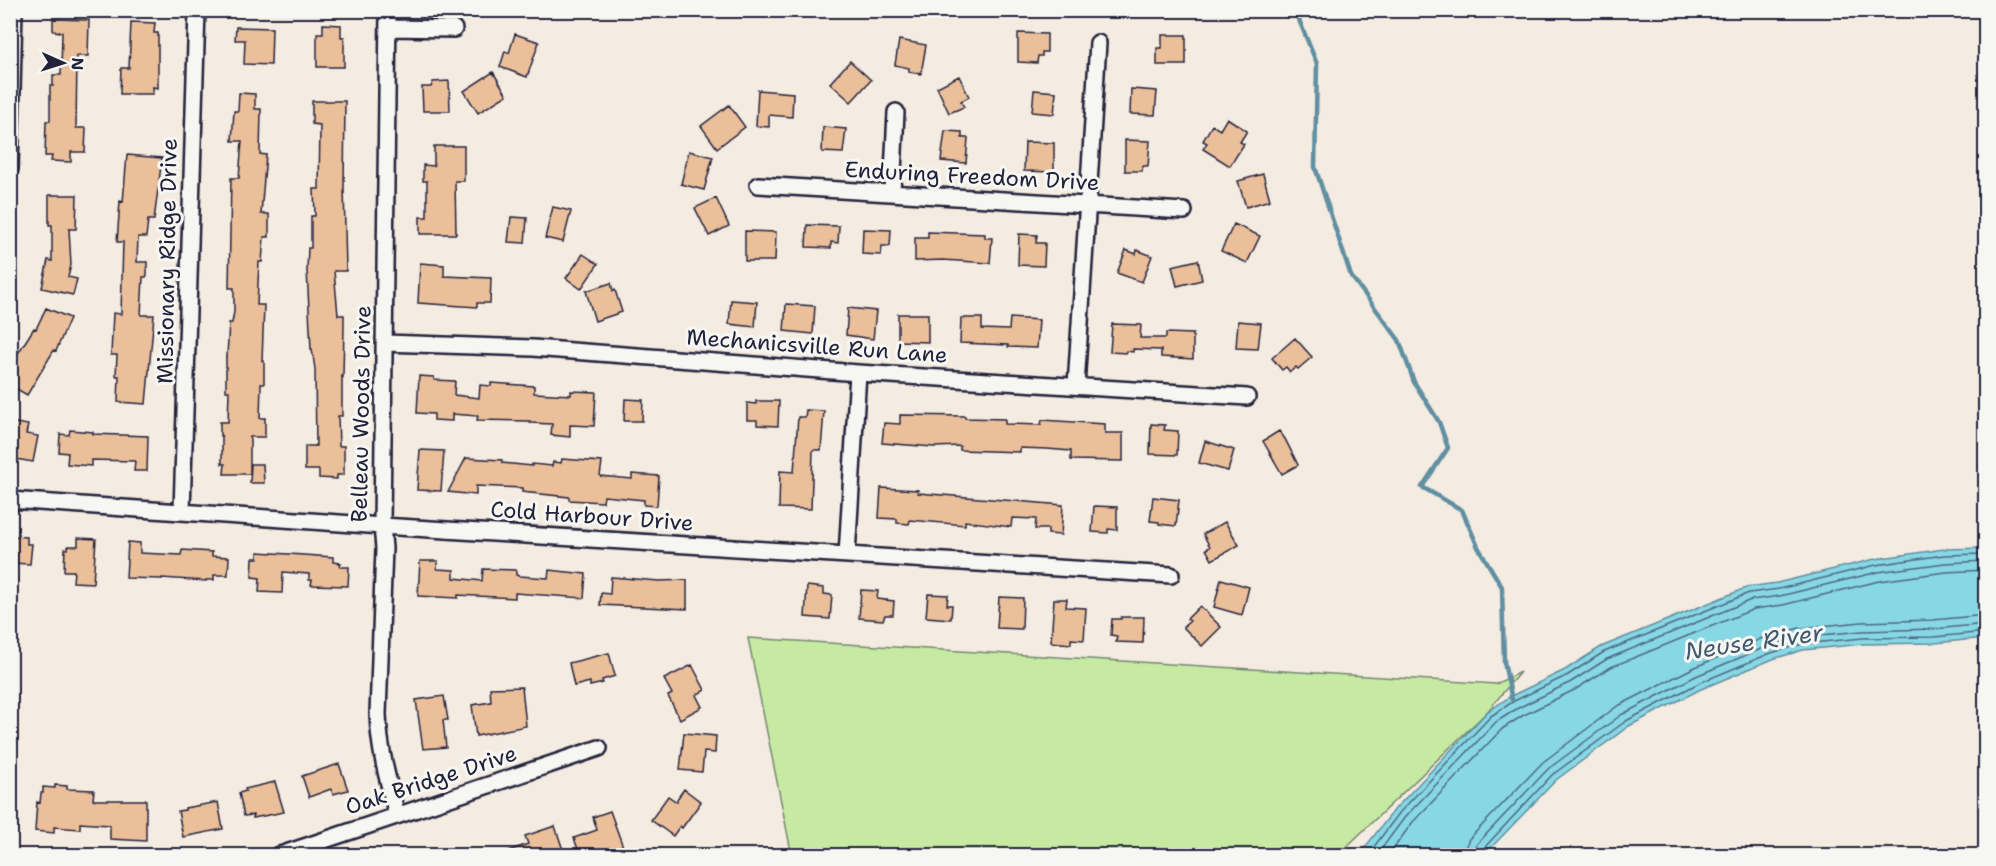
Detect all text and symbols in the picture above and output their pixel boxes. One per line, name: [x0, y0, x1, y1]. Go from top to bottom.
north arrow: [33, 33, 93, 93]
text: N: [67, 57, 88, 71]
street label: Missionary Ridge Drive: [150, 138, 184, 384]
street label: Enduring Freedom Drive: [844, 155, 1100, 197]
street label: Belleau Woods Drive: [345, 305, 377, 523]
street label: Mechanicsville Run Lane: [685, 322, 949, 370]
street label: Cold Harbour Drive: [489, 494, 695, 538]
water label: Neuse River: [1683, 616, 1826, 668]
street label: Oak Bridge Drive: [341, 739, 521, 821]

